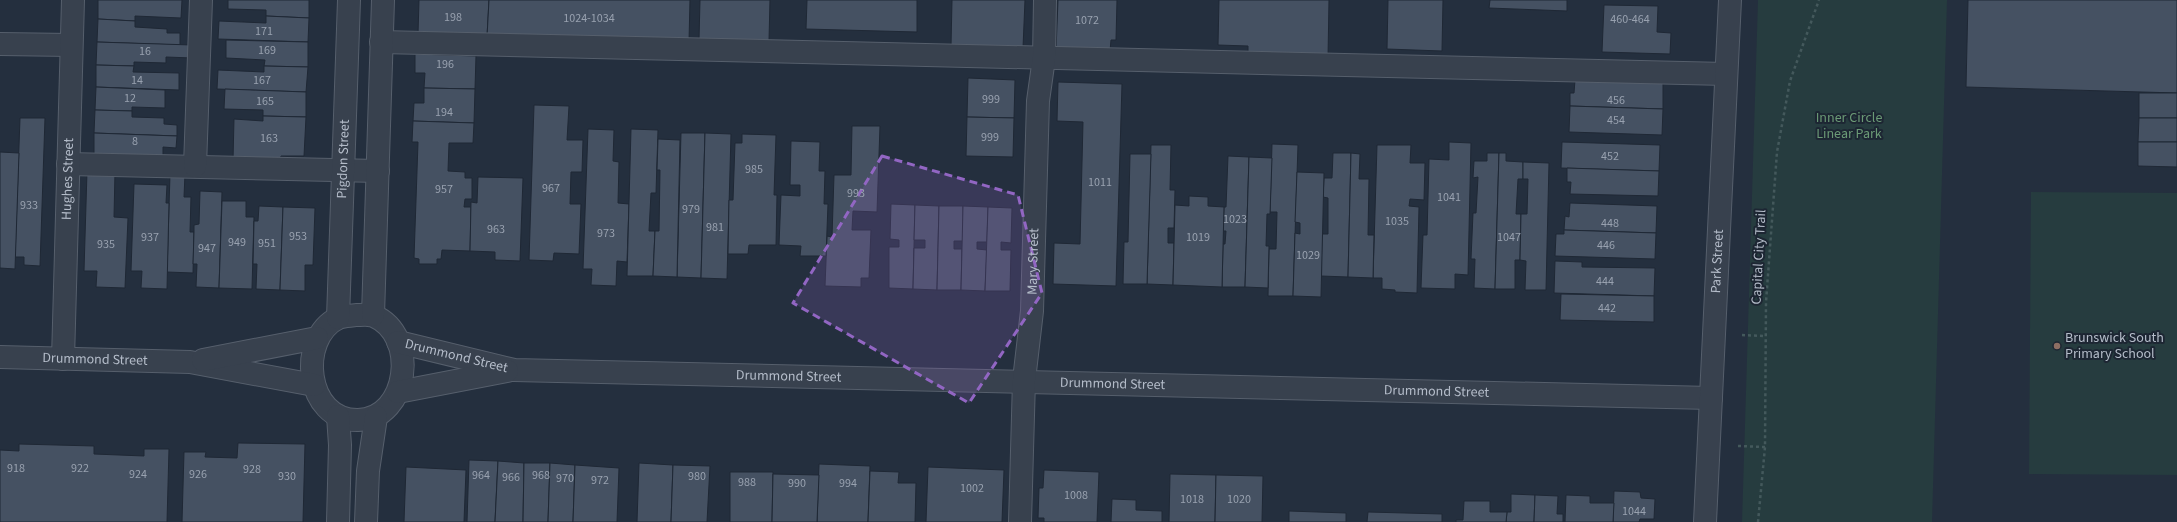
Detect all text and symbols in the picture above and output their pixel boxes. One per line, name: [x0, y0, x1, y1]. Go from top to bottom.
house number: 198: [444, 9, 462, 26]
house number: 1024-1034: [563, 10, 615, 27]
house number: 460-464: [1610, 11, 1650, 28]
house number: 1072: [1075, 12, 1099, 29]
house number: 171: [255, 23, 273, 40]
house number: 169: [258, 42, 276, 59]
house number: 16: [139, 43, 151, 60]
house number: 196: [436, 56, 454, 73]
house number: 14: [131, 72, 143, 89]
house number: 167: [253, 72, 271, 89]
house number: 12: [124, 90, 136, 107]
house number: 999: [982, 91, 1000, 108]
house number: 456: [1607, 92, 1625, 109]
house number: 165: [256, 93, 274, 110]
house number: 194: [435, 104, 453, 121]
park label: Inner Circle Linear Park: [1816, 108, 1882, 144]
house number: 454: [1607, 112, 1625, 129]
street label: Pigdon Street: [332, 119, 355, 199]
house number: 999: [981, 129, 999, 146]
house number: 163: [260, 130, 278, 147]
house number: 8: [132, 133, 138, 150]
street label: Hughes Street: [57, 137, 79, 220]
house number: 452: [1601, 148, 1619, 165]
house number: 985: [745, 161, 763, 178]
house number: 1011: [1088, 174, 1112, 191]
house number: 967: [542, 180, 560, 197]
house number: 957: [435, 181, 453, 198]
house number: 993: [847, 185, 865, 202]
house number: 1041: [1437, 189, 1461, 206]
house number: 933: [20, 197, 38, 214]
house number: 979: [682, 201, 700, 218]
street label: Capital City Trail: [1747, 209, 1771, 305]
house number: 1023: [1223, 211, 1247, 228]
house number: 1035: [1385, 213, 1409, 230]
house number: 448: [1601, 215, 1619, 232]
house number: 981: [706, 219, 724, 236]
house number: 963: [487, 221, 505, 238]
house number: 973: [597, 225, 615, 242]
house number: 953: [289, 228, 307, 245]
street label: Mary Street: [1022, 228, 1044, 295]
house number: 937: [141, 229, 159, 246]
house number: 1019: [1186, 229, 1210, 246]
house number: 1047: [1497, 229, 1521, 246]
street label: Park Street: [1706, 229, 1729, 294]
house number: 949: [228, 234, 246, 251]
house number: 951: [258, 235, 276, 252]
house number: 935: [97, 236, 115, 253]
house number: 446: [1597, 237, 1615, 254]
house number: 947: [198, 240, 216, 257]
house number: 1029: [1296, 247, 1320, 264]
house number: 444: [1596, 273, 1614, 290]
house number: 442: [1598, 300, 1616, 317]
place label: Brunswick South Primary School: [2065, 328, 2164, 364]
street label: Drummond Street: [403, 334, 510, 378]
marker: Brunswick South Primary School: [2052, 341, 2062, 351]
street label: Drummond Street: [42, 348, 148, 371]
street label: Drummond Street: [736, 365, 842, 388]
street label: Drummond Street: [1060, 373, 1166, 395]
street label: Drummond Street: [1384, 380, 1490, 403]
house number: 918: [7, 460, 25, 477]
house number: 922: [71, 460, 89, 477]
house number: 928: [243, 461, 261, 478]
house number: 924: [129, 466, 147, 483]
house number: 926: [189, 466, 207, 483]
house number: 964: [472, 467, 490, 484]
house number: 968: [532, 467, 550, 484]
house number: 930: [278, 468, 296, 485]
house number: 980: [688, 468, 706, 485]
house number: 966: [502, 469, 520, 486]
house number: 970: [556, 470, 574, 487]
house number: 972: [591, 472, 609, 489]
house number: 988: [738, 474, 756, 491]
house number: 990: [788, 475, 806, 492]
house number: 994: [839, 475, 857, 492]
house number: 1002: [960, 480, 984, 497]
house number: 1008: [1064, 487, 1088, 504]
house number: 1018: [1180, 491, 1204, 508]
house number: 1020: [1227, 491, 1251, 508]
house number: 1044: [1622, 503, 1646, 520]

